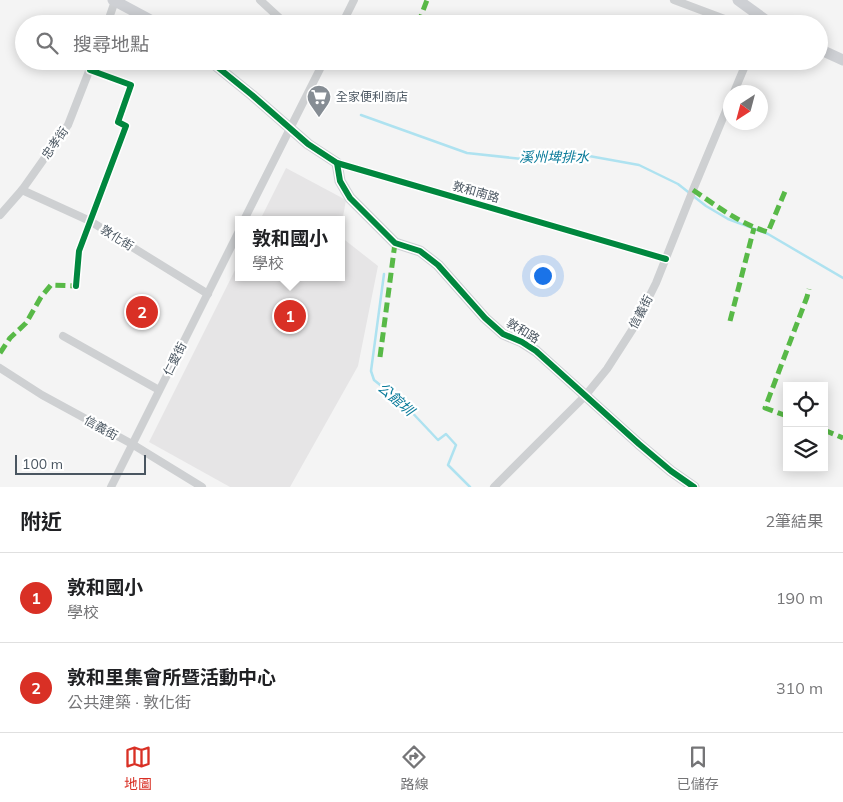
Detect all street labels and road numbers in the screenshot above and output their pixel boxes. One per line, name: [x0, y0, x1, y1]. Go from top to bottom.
street label: 忠孝街: [38, 124, 71, 162]
street label: 敦和南路: [451, 178, 501, 205]
street label: 敦化街: [98, 222, 137, 253]
street label: 信義街: [625, 292, 656, 331]
street label: 敦和路: [504, 315, 543, 346]
street label: 仁愛街: [160, 339, 189, 378]
street label: 信義街: [82, 412, 121, 443]

